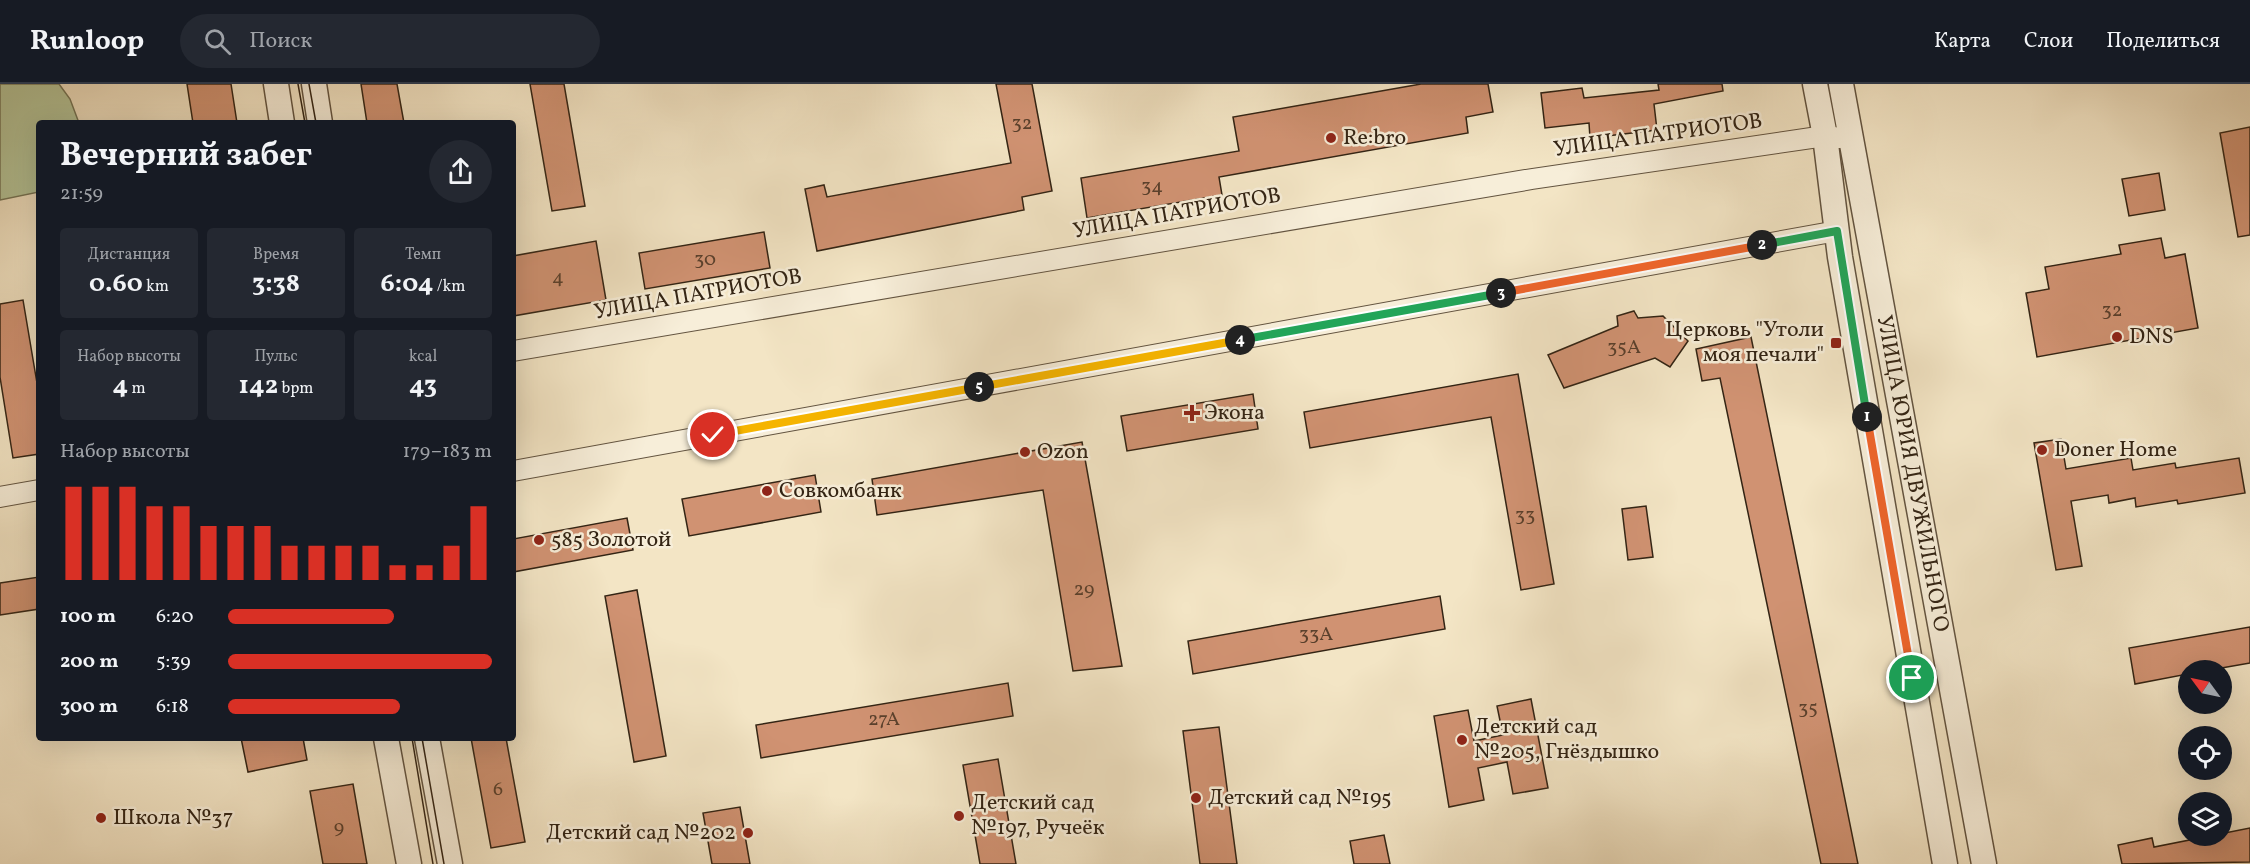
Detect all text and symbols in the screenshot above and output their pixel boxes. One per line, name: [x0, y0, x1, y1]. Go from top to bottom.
search box: [180, 14, 600, 68]
text: Runloop: [30, 22, 144, 61]
icon: search: [201, 25, 234, 58]
text: Поиск: [249, 26, 312, 57]
text: Карта: [1934, 27, 1991, 56]
text: Слои: [2024, 27, 2073, 56]
text: Поделиться: [2106, 27, 2220, 56]
street label: УЛИЦА ПАТРИОТОВ: [1551, 106, 1765, 166]
house number: 32: [1012, 110, 1033, 138]
place label: Re:bro: [1343, 123, 1406, 154]
marker: Re:bro: [1324, 131, 1338, 145]
text: Вечерний забег: [60, 134, 312, 180]
button: share: [429, 140, 492, 203]
house number: 34: [1141, 173, 1163, 201]
text: 21:59: [60, 180, 103, 208]
street label: УЛИЦА ПАТРИОТОВ: [1071, 180, 1283, 248]
pin: 2: [1747, 230, 1777, 260]
text: 2: [1758, 234, 1766, 256]
text: Дистанция: [88, 244, 170, 266]
text: Время: [253, 244, 299, 266]
text: Темп: [405, 244, 441, 266]
house number: 30: [694, 246, 716, 274]
street label: УЛИЦА ПАТРИОТОВ: [592, 261, 804, 329]
house number: 4: [552, 264, 564, 292]
text: 0.60: [89, 266, 143, 302]
text: 3:38: [252, 266, 300, 302]
text: 6:04: [381, 266, 434, 302]
text: km: [143, 276, 169, 298]
text: /km: [434, 276, 465, 298]
pin: 3: [1486, 278, 1516, 308]
text: 3: [1497, 282, 1505, 304]
house number: 32: [2102, 297, 2123, 325]
street label: УЛИЦА ЮРИЯ ДВУЖИЛЬНОГО: [1868, 313, 1957, 634]
place label: Церковь "Утоли моя печали": [1665, 315, 1824, 371]
place label: DNS: [2129, 322, 2174, 353]
pin: 4: [1225, 325, 1255, 355]
text: 4: [1235, 329, 1245, 351]
marker: DNS: [2110, 330, 2124, 344]
house number: 35А: [1607, 334, 1641, 362]
marker: Церковь "Утоли моя печали": [1829, 336, 1843, 350]
text: Набор высоты: [77, 346, 181, 368]
text: Пульс: [254, 346, 298, 368]
text: kcal: [409, 346, 437, 368]
text: 4: [112, 368, 128, 404]
text: 142: [238, 368, 278, 404]
text: 43: [409, 368, 437, 404]
pin: 5: [964, 372, 994, 402]
text: 5: [975, 376, 983, 398]
text: m: [128, 378, 146, 400]
text: bpm: [278, 378, 314, 400]
place label: Экона: [1204, 398, 1265, 429]
pin: 1: [1852, 402, 1882, 432]
marker: Экона: [1185, 406, 1199, 420]
text: 1: [1864, 406, 1870, 428]
pin: [687, 409, 738, 460]
icon: check: [696, 418, 729, 451]
place label: Doner Home: [2054, 435, 2177, 466]
place label: Ozon: [1037, 437, 1089, 468]
text: Набор высоты: [60, 438, 190, 466]
text: 179–183 m: [403, 438, 492, 466]
marker: Doner Home: [2035, 443, 2049, 457]
marker: Ozon: [1018, 445, 1032, 459]
place label: Совкомбанк: [779, 476, 902, 507]
marker: Совкомбанк: [760, 484, 774, 498]
house number: 33: [1515, 502, 1535, 530]
place label: 585 Золотой: [551, 525, 672, 556]
marker: 585 Золотой: [532, 533, 546, 547]
house number: 29: [1074, 576, 1094, 604]
text: 100 m: [60, 603, 116, 631]
text: 6:20: [156, 603, 193, 631]
house number: 33А: [1299, 621, 1333, 649]
text: 200 m: [60, 648, 118, 676]
text: 5:39: [156, 648, 191, 676]
pin: [1886, 652, 1937, 703]
north arrow: [2178, 660, 2232, 714]
map controls: [2178, 660, 2232, 846]
icon: arrive: [1895, 661, 1928, 694]
text: 300 m: [60, 693, 118, 721]
text: 6:18: [156, 693, 189, 721]
house number: 35: [1798, 695, 1818, 723]
house number: 27А: [868, 706, 900, 734]
place label: Детский сад №205, Гнёздышко: [1474, 712, 1659, 768]
button: locate: [2178, 726, 2232, 780]
marker: Детский сад №205, Гнёздышко: [1455, 733, 1469, 747]
house number: 6: [493, 776, 503, 804]
place label: Детский сад №195: [1208, 783, 1392, 814]
place label: Детский сад №197, Ручеёк: [971, 788, 1105, 844]
marker: Детский сад №195: [1189, 791, 1203, 805]
button: layers: [2178, 792, 2232, 846]
place label: Школа №37: [113, 803, 233, 834]
marker: Детский сад №197, Ручеёк: [952, 809, 966, 823]
marker: Школа №37: [94, 811, 108, 825]
house number: 9: [334, 814, 344, 842]
place label: Детский сад №202: [546, 818, 736, 849]
marker: Детский сад №202: [741, 826, 755, 840]

